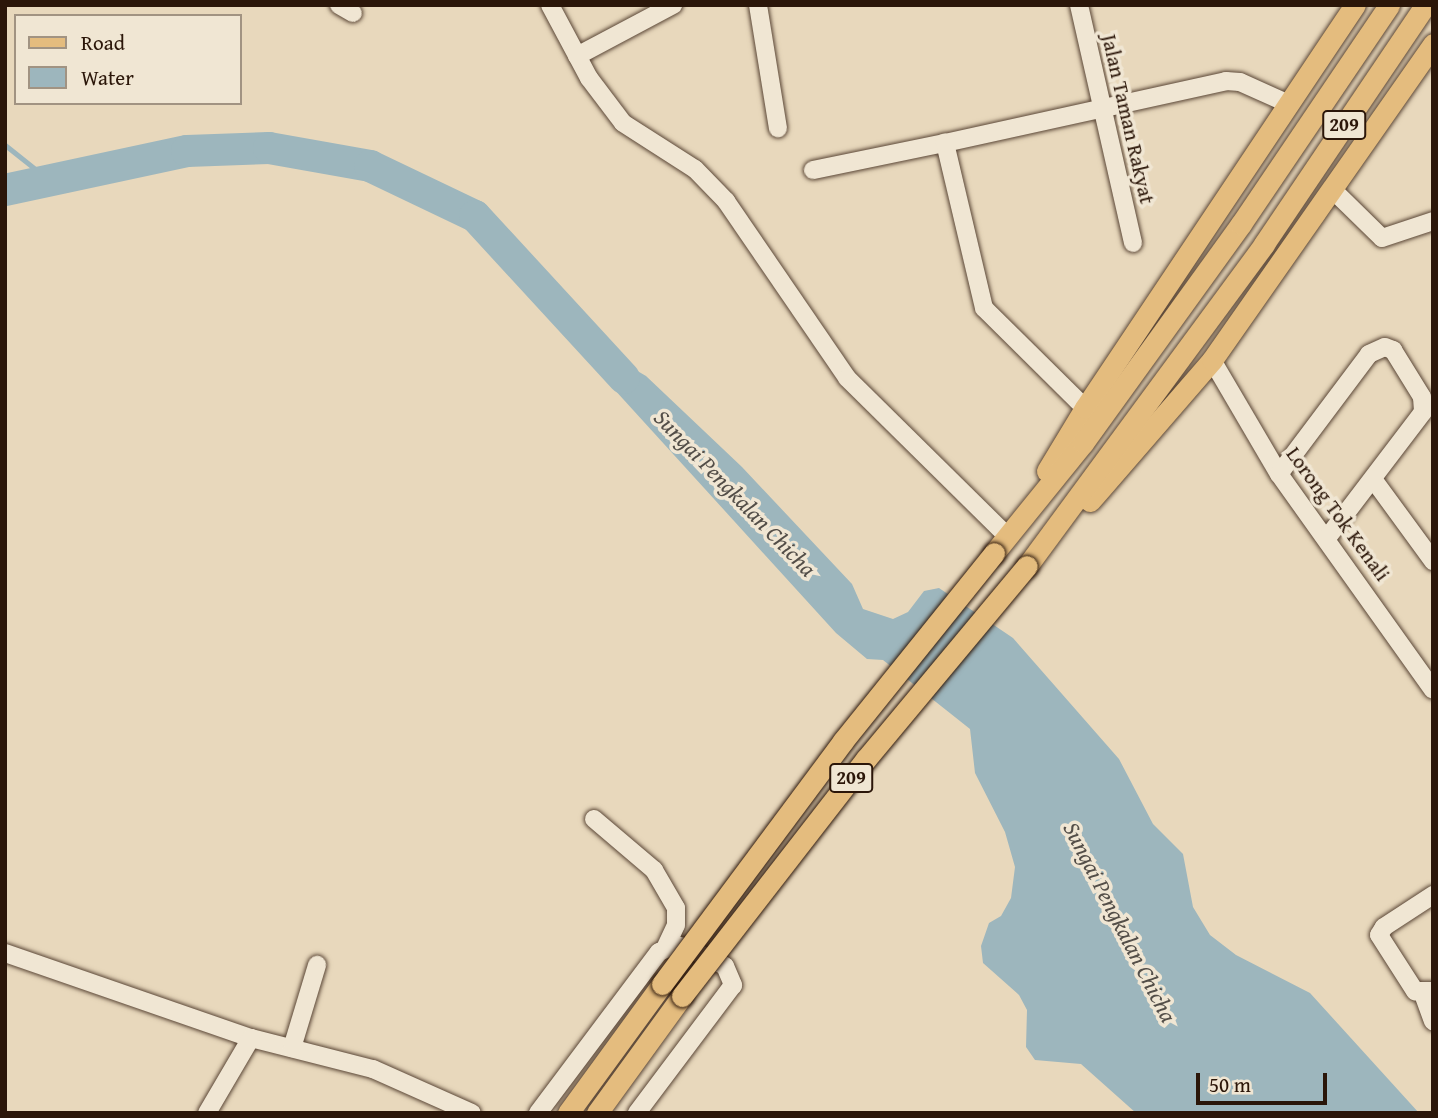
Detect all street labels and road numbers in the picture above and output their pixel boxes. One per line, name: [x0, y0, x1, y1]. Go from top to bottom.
street label: Jalan Taman Rakyat: [1096, 32, 1160, 206]
road number: 209: [1321, 110, 1367, 140]
street label: Lorong Tok Kenali: [1281, 442, 1395, 586]
road number: 209: [828, 762, 874, 793]

